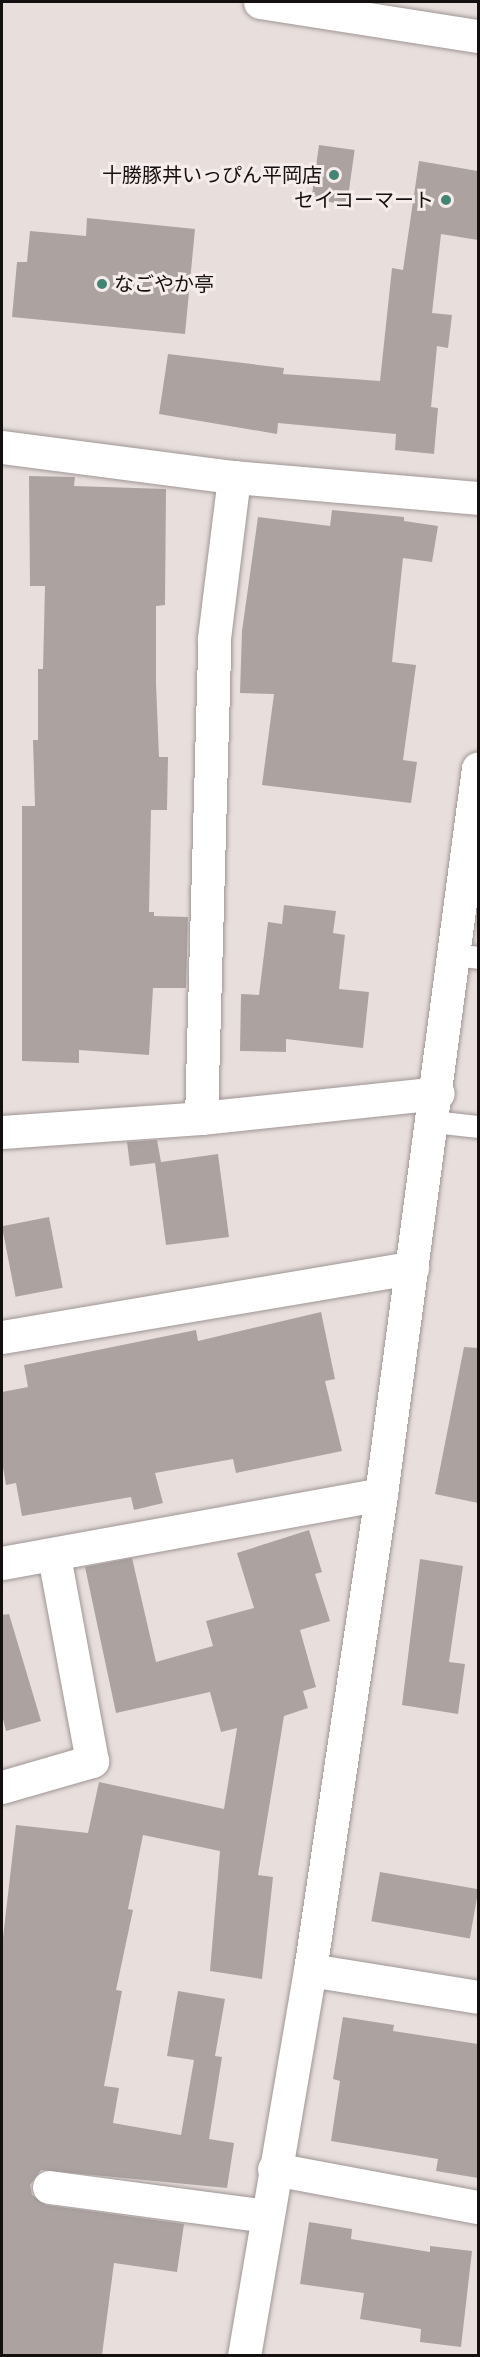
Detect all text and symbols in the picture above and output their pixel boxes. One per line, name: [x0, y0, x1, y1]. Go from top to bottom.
place label: 十勝豚丼いっぴん平岡店: [102, 163, 322, 187]
marker: 十勝豚丼いっぴん平岡店: [327, 168, 341, 182]
place label: セイコーマート: [294, 188, 434, 212]
marker: セイコーマート: [439, 193, 453, 207]
place label: なごやか亭: [114, 272, 214, 296]
marker: なごやか亭: [95, 277, 109, 291]

